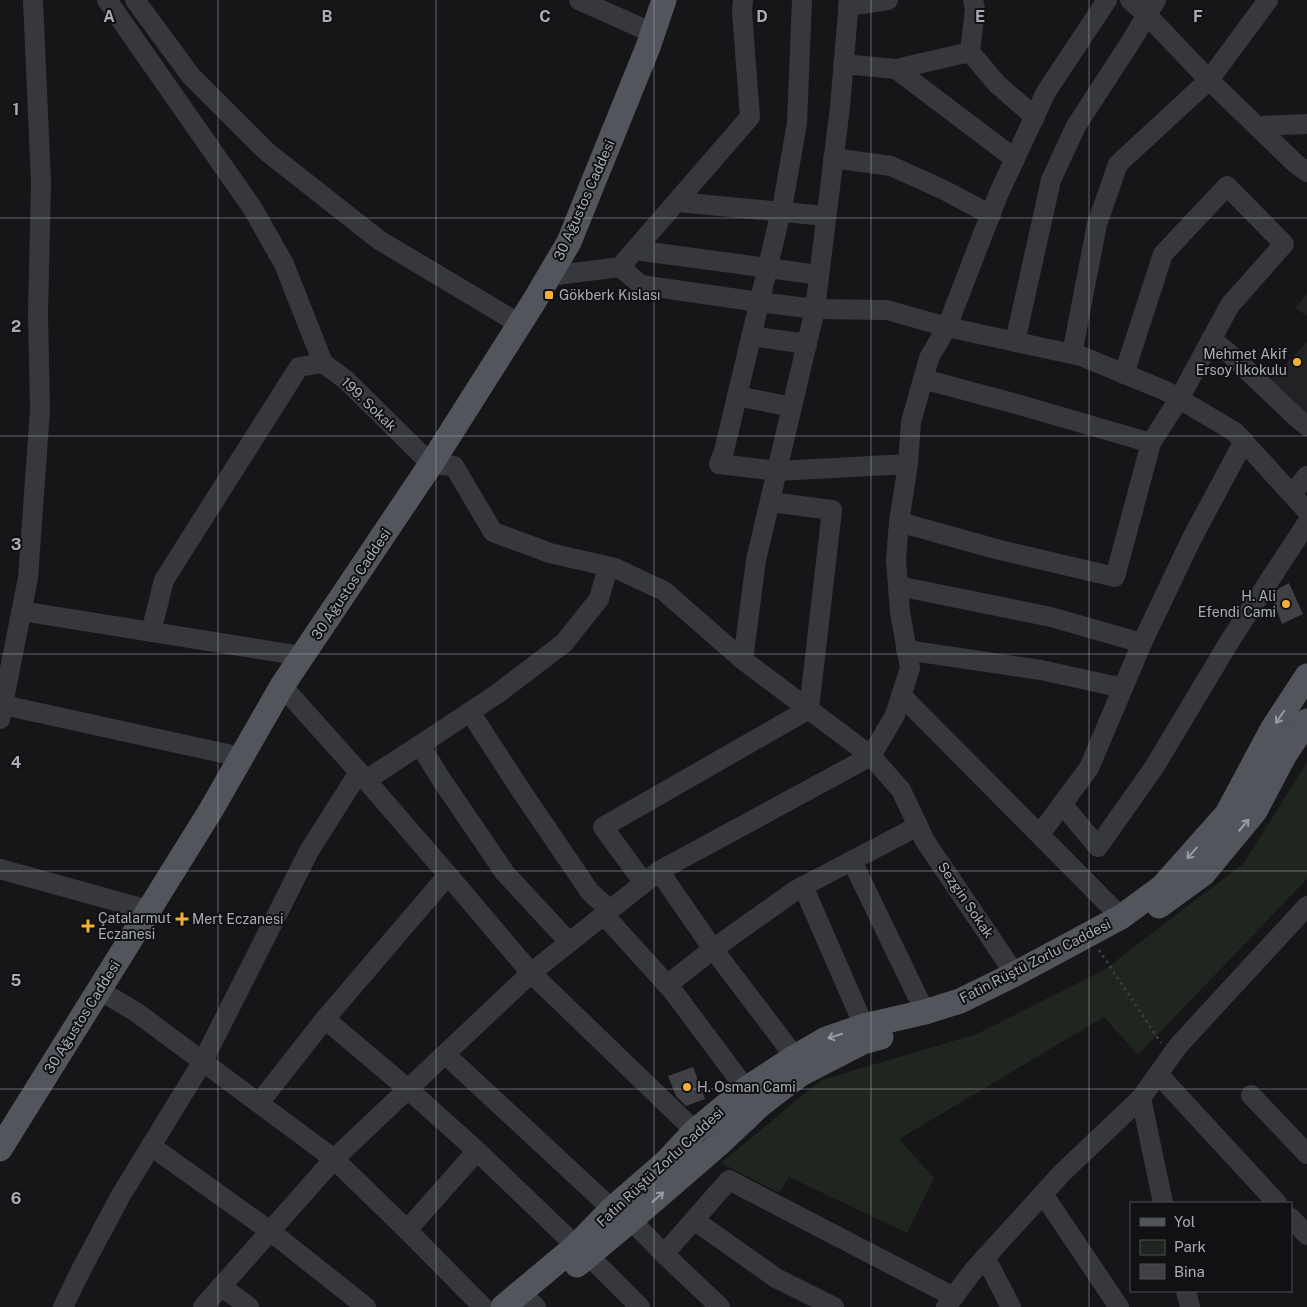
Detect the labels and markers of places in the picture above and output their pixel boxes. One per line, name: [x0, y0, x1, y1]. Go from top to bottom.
place label: Gökberk Kıslası: [559, 287, 660, 303]
marker: Gökberk Kıslası: [543, 289, 555, 301]
place label: Mehmet Akif Ersoy İlkokulu: [1196, 346, 1287, 378]
marker: Mehmet Akif Ersoy İlkokulu: [1291, 356, 1303, 368]
place label: H. Ali Efendi Cami: [1198, 588, 1276, 620]
marker: H. Ali Efendi Cami: [1280, 598, 1292, 610]
place label: Çatalarmut Eczanesi: [98, 910, 171, 942]
place label: Mert Eczanesi: [192, 911, 283, 927]
marker: Mert Eczanesi: [176, 913, 188, 925]
marker: Çatalarmut Eczanesi: [82, 920, 94, 932]
place label: H. Osman Cami: [697, 1079, 796, 1095]
marker: H. Osman Cami: [681, 1081, 693, 1093]

